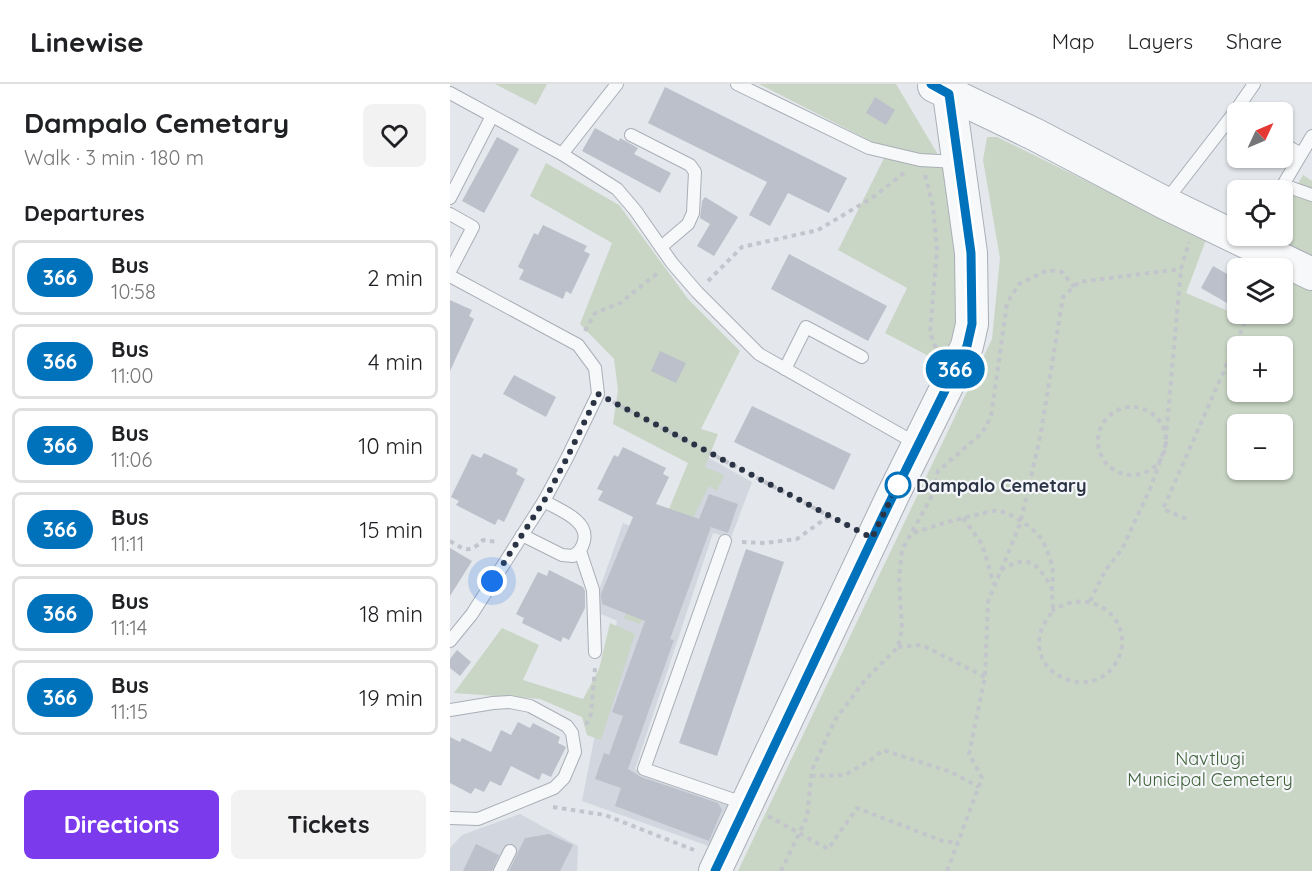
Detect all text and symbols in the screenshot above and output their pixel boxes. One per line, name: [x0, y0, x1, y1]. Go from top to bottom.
text: Linewise: [30, 24, 144, 59]
text: Map: [1052, 28, 1095, 54]
text: Layers: [1128, 28, 1193, 54]
text: Share: [1226, 28, 1282, 54]
north arrow: [1227, 102, 1293, 168]
map controls: [1227, 102, 1293, 480]
button: heart: [363, 104, 426, 167]
text: Dampalo Cemetary: [24, 105, 289, 140]
text: Walk · 3 min · 180 m: [24, 145, 204, 170]
button: locate: [1227, 180, 1293, 246]
text: Departures: [24, 199, 145, 227]
text: Bus: [111, 251, 149, 279]
button: layers: [1227, 258, 1293, 324]
text: 366: [43, 264, 77, 290]
text: 2 min: [367, 264, 423, 292]
text: 10:58: [111, 279, 156, 304]
text: Bus: [111, 335, 149, 363]
button: +: [1227, 336, 1293, 402]
text: 366: [43, 348, 77, 374]
text: 4 min: [368, 348, 423, 376]
line badge: 366: [920, 350, 990, 388]
text: 366: [938, 356, 972, 382]
text: 11:00: [111, 363, 153, 388]
button: −: [1227, 414, 1293, 480]
text: Bus: [111, 419, 149, 447]
text: 366: [43, 432, 77, 458]
text: 10 min: [358, 432, 423, 460]
text: 11:06: [111, 447, 152, 472]
marker: Dampalo Cemetary: [885, 472, 911, 498]
place label: Dampalo Cemetary: [916, 474, 1087, 497]
text: Bus: [111, 503, 149, 531]
text: 366: [43, 516, 77, 542]
text: 15 min: [359, 516, 423, 544]
text: 11:11: [111, 531, 144, 556]
your location: [477, 566, 507, 596]
text: Bus: [111, 587, 149, 615]
text: 366: [43, 600, 77, 626]
text: 18 min: [359, 600, 423, 628]
text: 11:14: [111, 615, 147, 640]
text: Bus: [111, 671, 149, 699]
text: 366: [43, 684, 77, 710]
text: 19 min: [359, 684, 423, 712]
text: 11:15: [111, 699, 148, 724]
park label: Navtlugi Municipal Cemetery: [1127, 747, 1293, 791]
button: Directions: [24, 790, 219, 859]
button: Tickets: [231, 790, 426, 859]

